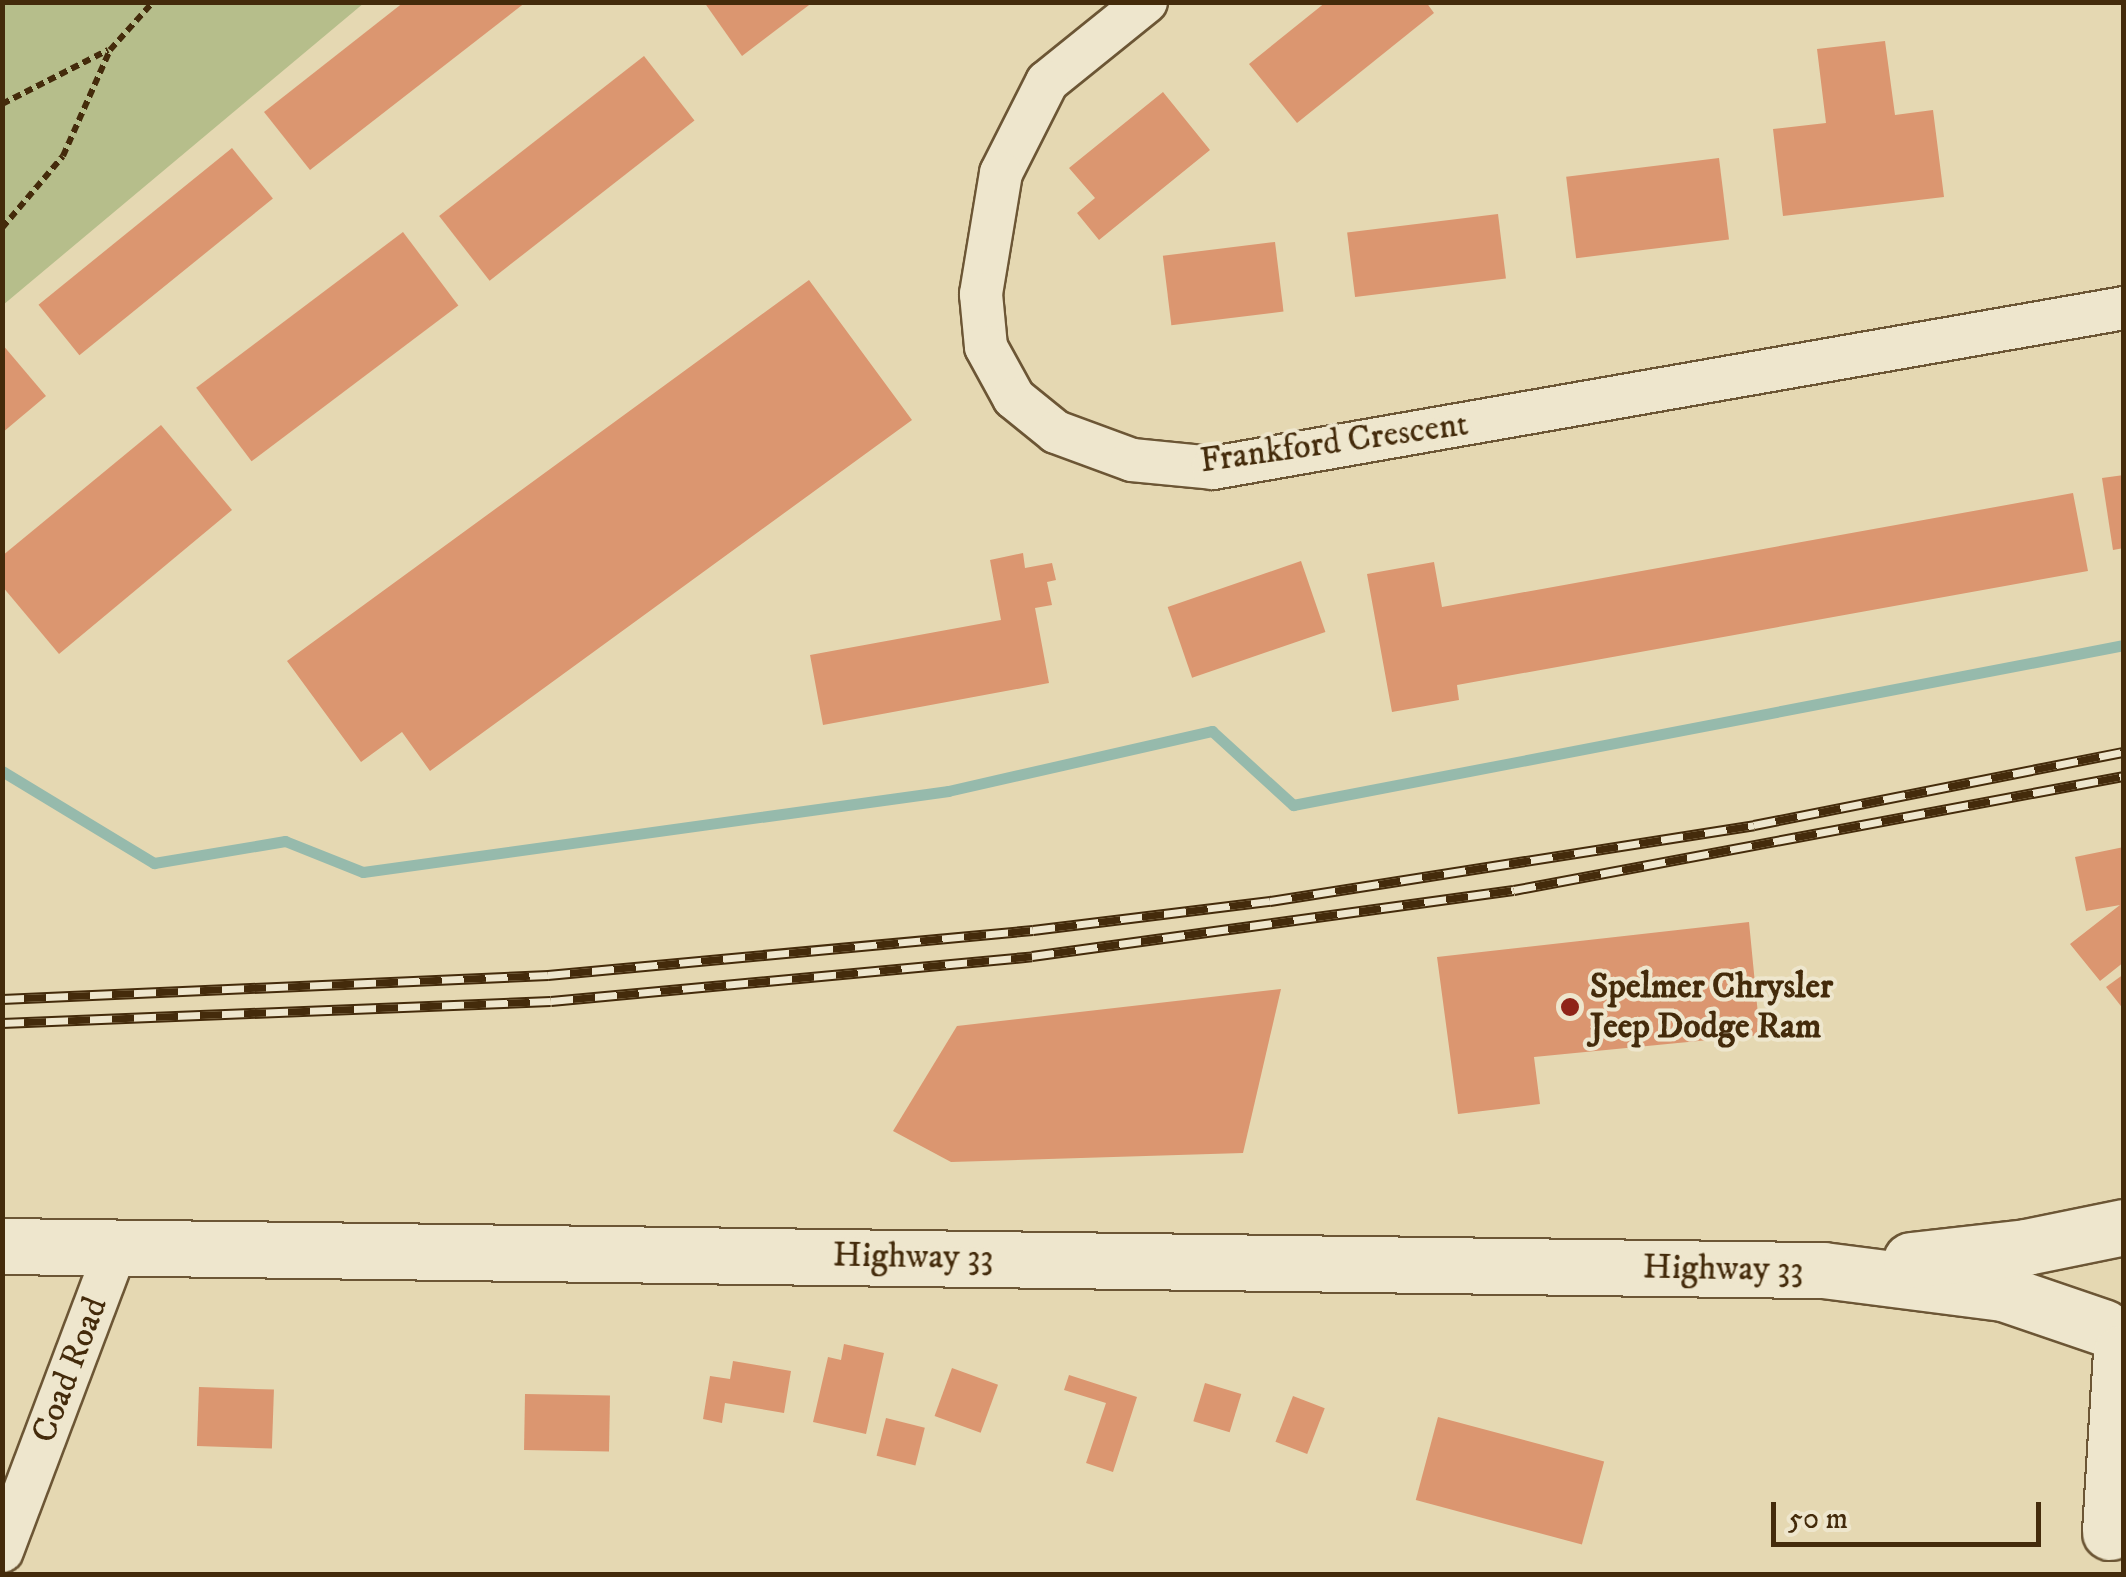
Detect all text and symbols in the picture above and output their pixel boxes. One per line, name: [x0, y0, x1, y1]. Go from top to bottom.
street label: Frankford Crescent: [1197, 403, 1471, 483]
place label: Spelmer Chrysler Jeep Dodge Ram: [1590, 966, 1833, 1048]
marker: Spelmer Chrysler Jeep Dodge Ram: [1559, 996, 1581, 1018]
street label: Highway 33: [832, 1235, 994, 1279]
street label: Highway 33: [1642, 1247, 1804, 1291]
street label: Coad Road: [23, 1291, 117, 1449]
scale bar: [1776, 1482, 2046, 1544]
text: 50 m: [1788, 1501, 1848, 1538]

